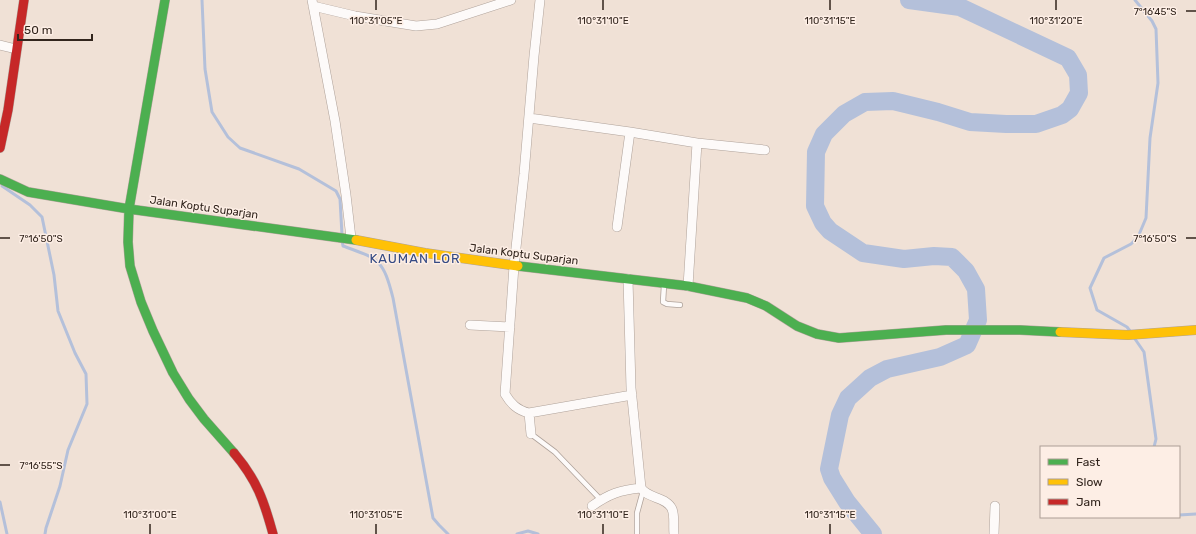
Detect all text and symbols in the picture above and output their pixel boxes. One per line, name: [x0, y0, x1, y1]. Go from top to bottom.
text: 7°16'45"S: [1134, 6, 1176, 18]
text: 110°31'05"E: [349, 15, 403, 27]
text: 110°31'10"E: [577, 15, 629, 27]
text: 110°31'15"E: [804, 15, 856, 27]
text: 110°31'20"E: [1029, 15, 1083, 27]
scale bar: [18, 16, 92, 42]
text: 50 m: [24, 23, 52, 37]
street label: Jalan Koptu Suparjan: [149, 193, 259, 222]
text: 7°16'50"S: [19, 233, 63, 245]
text: 7°16'50"S: [1133, 233, 1177, 245]
street label: Jalan Koptu Suparjan: [469, 241, 579, 268]
district label: KAUMAN LOR: [369, 251, 461, 266]
legend: [1040, 446, 1180, 518]
text: Fast: [1076, 455, 1100, 469]
text: 7°16'55"S: [20, 460, 62, 472]
text: Slow: [1076, 475, 1103, 489]
text: Jam: [1076, 495, 1101, 509]
text: 110°31'00"E: [123, 509, 177, 521]
text: 110°31'05"E: [349, 509, 403, 521]
text: 110°31'10"E: [577, 509, 629, 521]
text: 110°31'15"E: [804, 509, 856, 521]

